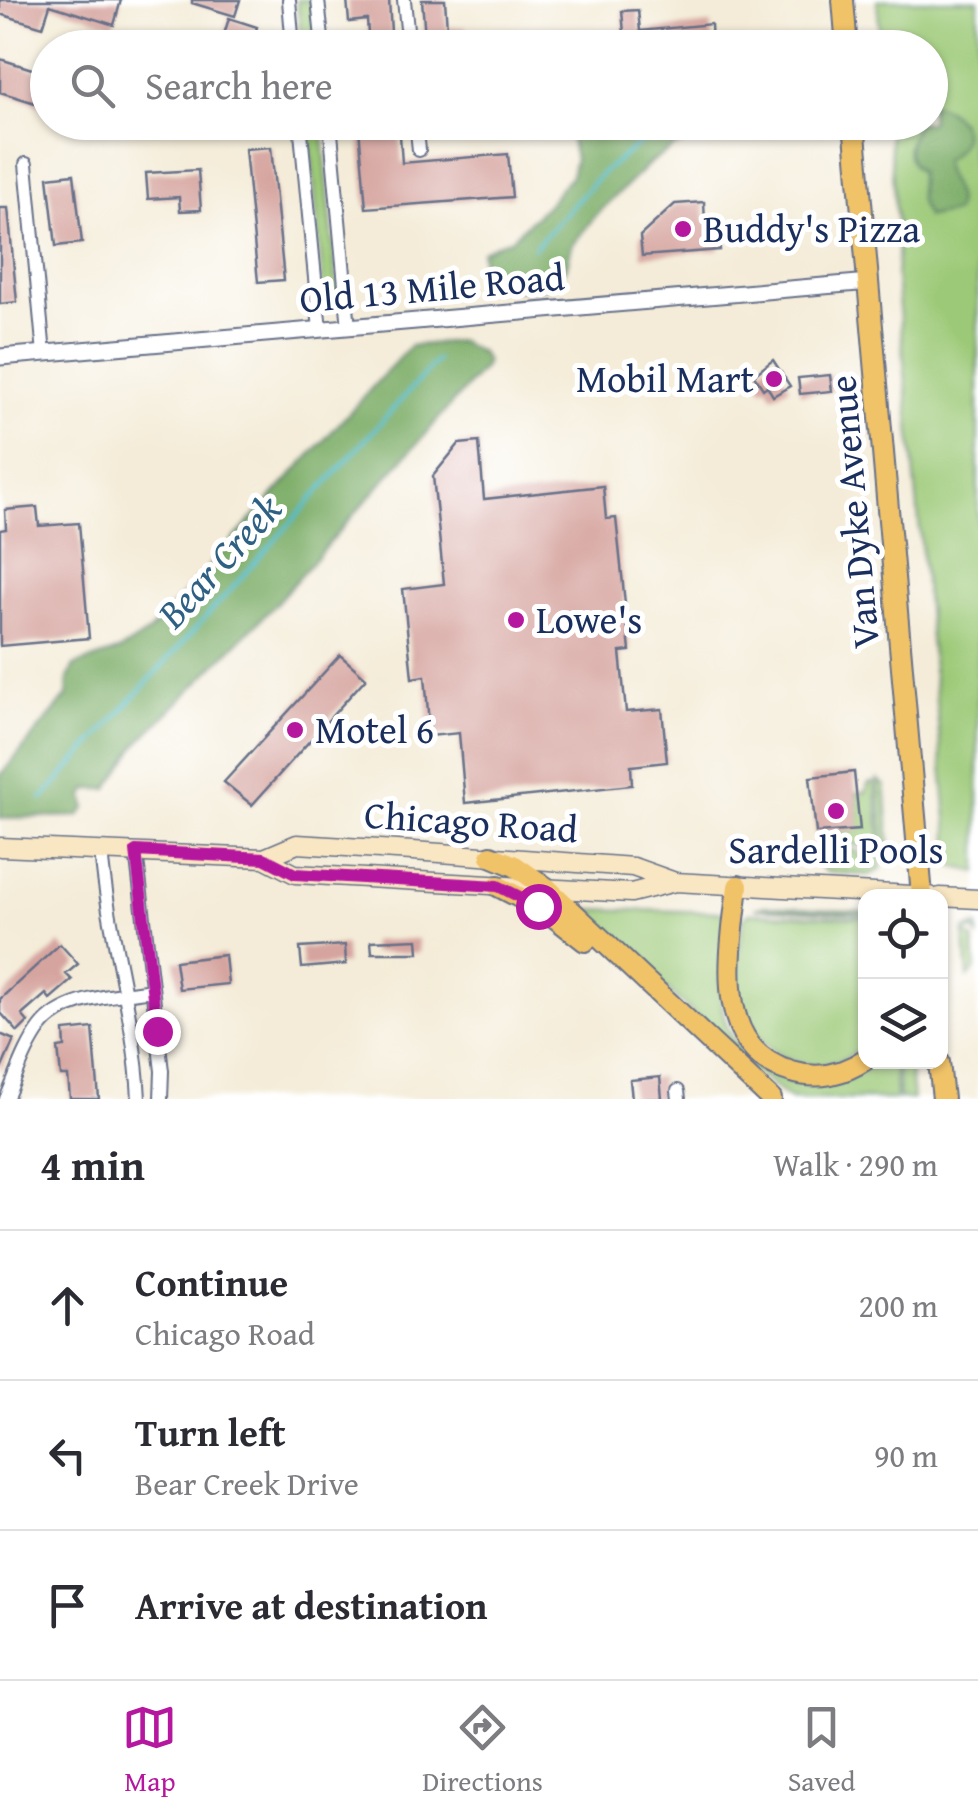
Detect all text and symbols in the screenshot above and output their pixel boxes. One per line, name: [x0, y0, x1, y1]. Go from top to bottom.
search box: [30, 30, 948, 140]
text: Search here: [145, 57, 333, 113]
icon: search: [65, 58, 120, 113]
place label: Buddy's Pizza: [703, 200, 920, 256]
marker: Buddy's Pizza: [672, 218, 694, 240]
street label: Old 13 Mile Road: [297, 247, 567, 326]
place label: Mobil Mart: [576, 350, 754, 406]
marker: Mobil Mart: [763, 368, 785, 390]
street label: Van Dyke Avenue: [813, 373, 893, 651]
water label: Bear Creek: [142, 480, 295, 641]
place label: Lowe's: [536, 591, 642, 647]
marker: Lowe's: [505, 609, 527, 631]
place label: Motel 6: [315, 701, 434, 757]
marker: Motel 6: [284, 719, 306, 741]
street label: Chicago Road: [363, 786, 580, 856]
marker: Sardelli Pools: [825, 800, 847, 822]
place label: Sardelli Pools: [728, 821, 944, 877]
route start: [516, 884, 562, 930]
map controls: [858, 889, 948, 1069]
button: locate: [858, 889, 948, 979]
button: layers: [858, 979, 948, 1069]
route end: [135, 1009, 181, 1055]
text: 4 min: [40, 1134, 145, 1195]
text: Walk · 290 m: [773, 1141, 938, 1188]
text: Continue: [135, 1254, 288, 1310]
icon: ahead: [40, 1278, 95, 1333]
text: 200 m: [859, 1282, 938, 1329]
text: Chicago Road: [135, 1310, 315, 1357]
text: Turn left: [135, 1404, 286, 1460]
icon: left: [40, 1428, 95, 1483]
text: 90 m: [874, 1432, 938, 1479]
text: Bear Creek Drive: [135, 1460, 359, 1507]
text: Arrive at destination: [135, 1577, 488, 1633]
icon: arrive: [40, 1578, 95, 1633]
tab: Map: [122, 1700, 177, 1801]
tab: Directions: [422, 1700, 543, 1801]
tab: Saved: [788, 1700, 856, 1801]

